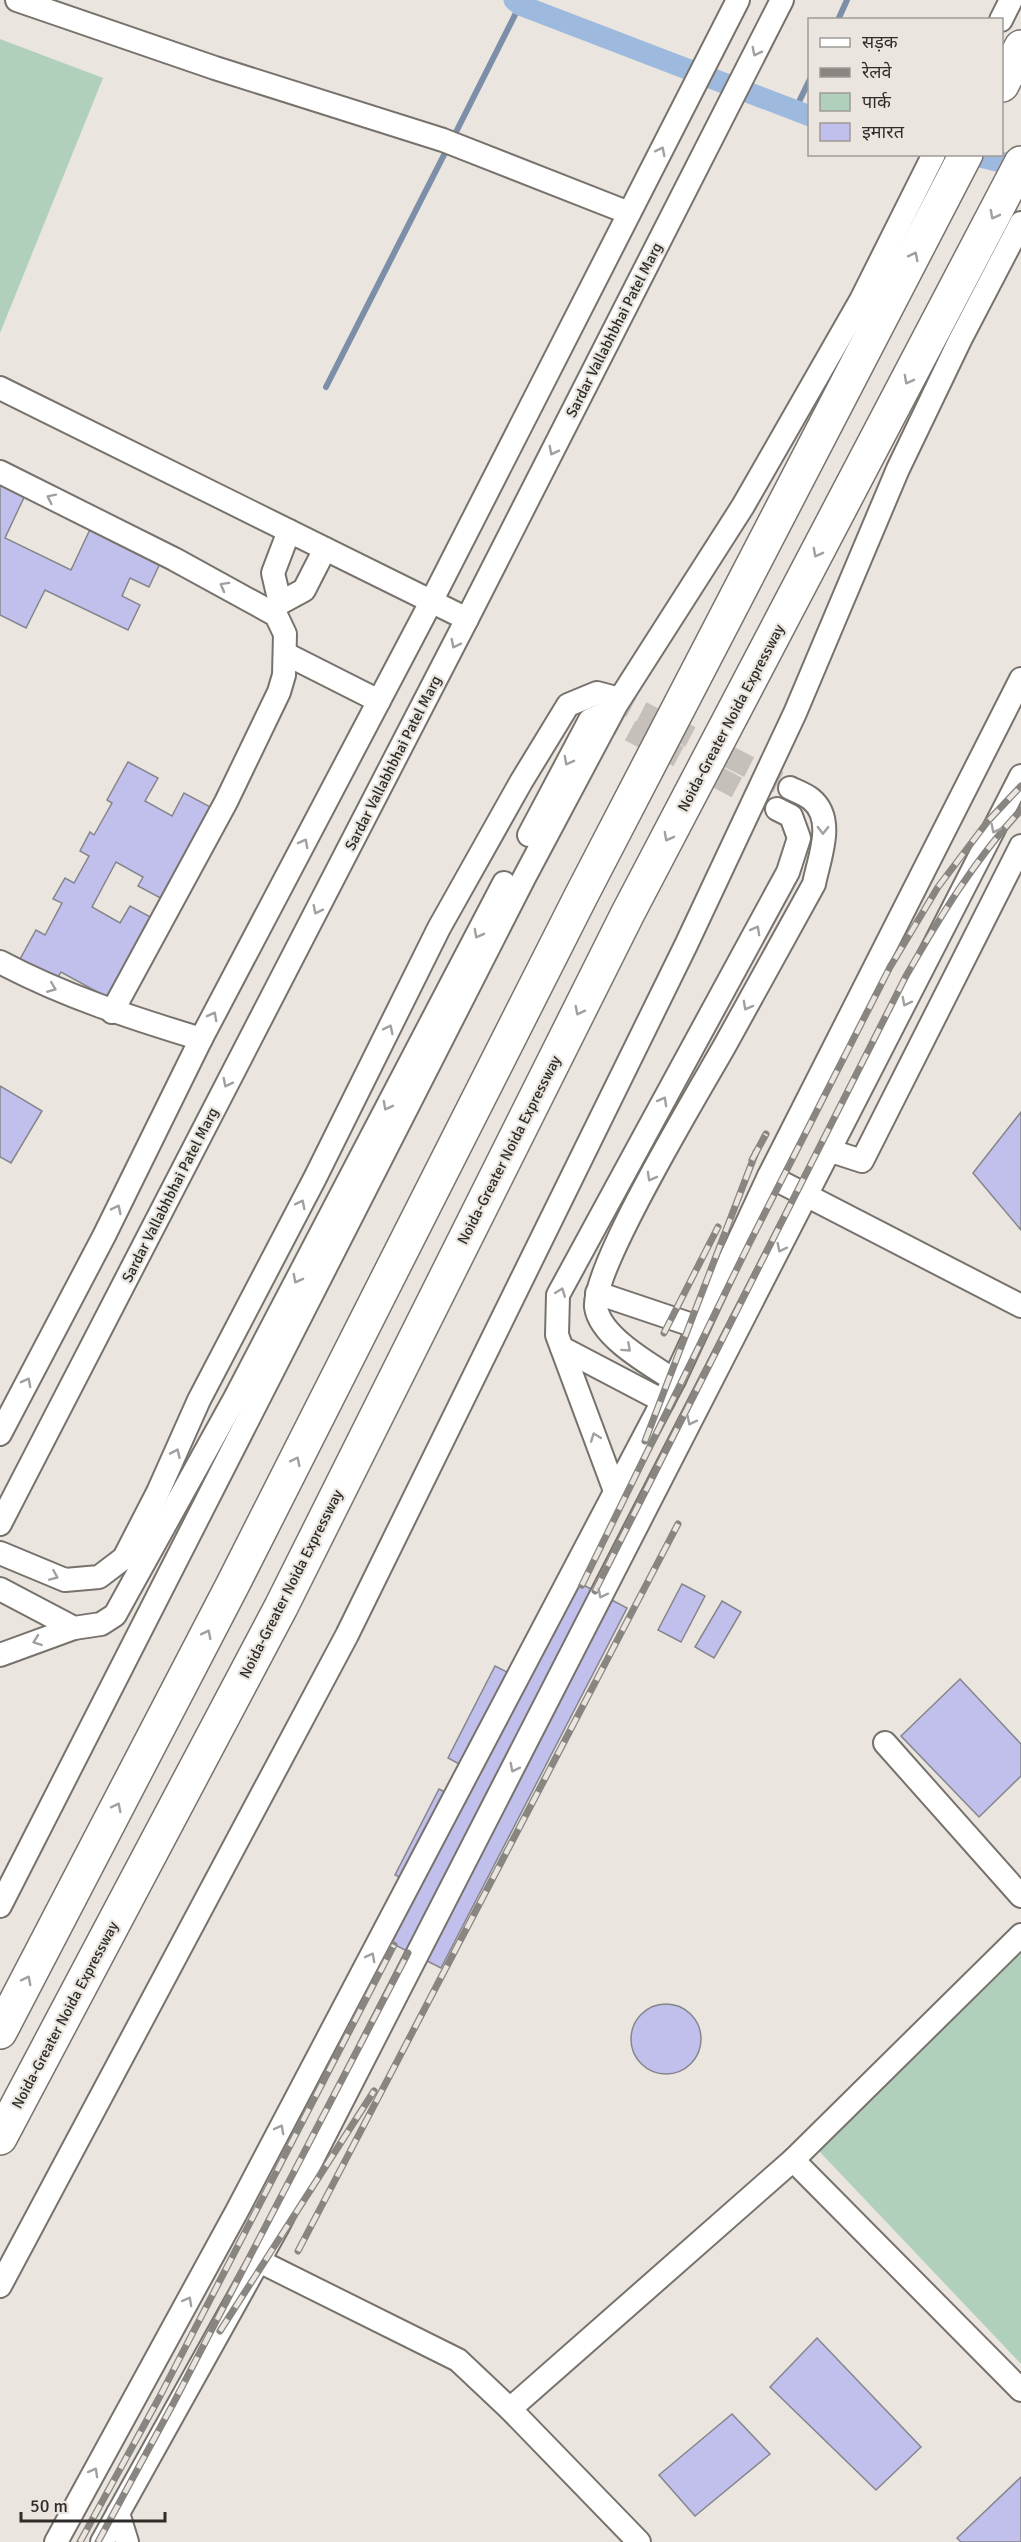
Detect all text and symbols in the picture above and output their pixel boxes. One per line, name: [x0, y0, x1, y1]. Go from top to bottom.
legend: [808, 18, 1003, 156]
text: सड़क: [862, 31, 899, 53]
one-way arrow: [751, 46, 763, 57]
text: रेलवे: [861, 61, 893, 83]
text: पार्क: [862, 91, 892, 113]
text: इमारत: [862, 121, 905, 143]
one-way arrow: [653, 146, 665, 157]
one-way arrow: [990, 209, 1001, 220]
street label: Sardar Vallabhbhai Patel Marg: [562, 240, 666, 420]
one-way arrow: [907, 252, 918, 263]
one-way arrow: [904, 374, 915, 384]
one-way arrow: [548, 445, 560, 456]
one-way arrow: [46, 493, 57, 505]
one-way arrow: [813, 547, 824, 557]
one-way arrow: [220, 582, 231, 594]
street label: Noida-Greater Noida Expressway: [674, 621, 788, 815]
one-way arrow: [450, 637, 462, 648]
street label: Sardar Vallabhbhai Patel Marg: [341, 673, 445, 853]
one-way arrow: [564, 755, 575, 765]
one-way arrow: [990, 822, 1002, 833]
one-way arrow: [817, 825, 829, 834]
one-way arrow: [664, 831, 675, 841]
one-way arrow: [297, 839, 308, 850]
one-way arrow: [313, 904, 324, 914]
one-way arrow: [749, 926, 760, 936]
one-way arrow: [474, 927, 485, 938]
one-way arrow: [46, 981, 57, 993]
one-way arrow: [902, 996, 913, 1007]
one-way arrow: [743, 1000, 754, 1011]
one-way arrow: [575, 1004, 586, 1015]
one-way arrow: [206, 1012, 217, 1022]
one-way arrow: [381, 1025, 393, 1036]
street label: Noida-Greater Noida Expressway: [453, 1053, 565, 1247]
one-way arrow: [223, 1077, 235, 1088]
one-way arrow: [656, 1097, 667, 1108]
one-way arrow: [383, 1100, 395, 1111]
street label: Sardar Vallabhbhai Patel Marg: [118, 1105, 222, 1285]
one-way arrow: [647, 1170, 659, 1181]
one-way arrow: [294, 1199, 305, 1210]
one-way arrow: [109, 1205, 121, 1216]
one-way arrow: [777, 1242, 788, 1252]
one-way arrow: [293, 1273, 304, 1284]
one-way arrow: [554, 1287, 567, 1297]
one-way arrow: [620, 1341, 630, 1352]
one-way arrow: [20, 1378, 31, 1389]
one-way arrow: [687, 1415, 699, 1426]
one-way arrow: [590, 1432, 602, 1443]
one-way arrow: [168, 1448, 180, 1459]
one-way arrow: [288, 1456, 300, 1467]
street label: Noida-Greater Noida Expressway: [235, 1487, 347, 1681]
one-way arrow: [48, 1569, 59, 1581]
one-way arrow: [598, 1588, 609, 1599]
one-way arrow: [200, 1630, 211, 1641]
one-way arrow: [32, 1634, 43, 1647]
one-way arrow: [509, 1762, 521, 1773]
one-way arrow: [110, 1803, 121, 1814]
street label: Noida-Greater Noida Expressway: [8, 1918, 122, 2112]
one-way arrow: [363, 1952, 375, 1963]
one-way arrow: [20, 1976, 31, 1987]
one-way arrow: [273, 2125, 284, 2136]
one-way arrow: [181, 2297, 192, 2307]
one-way arrow: [87, 2468, 98, 2478]
scale bar: [21, 2485, 165, 2523]
text: 50 m: [30, 2495, 68, 2517]

